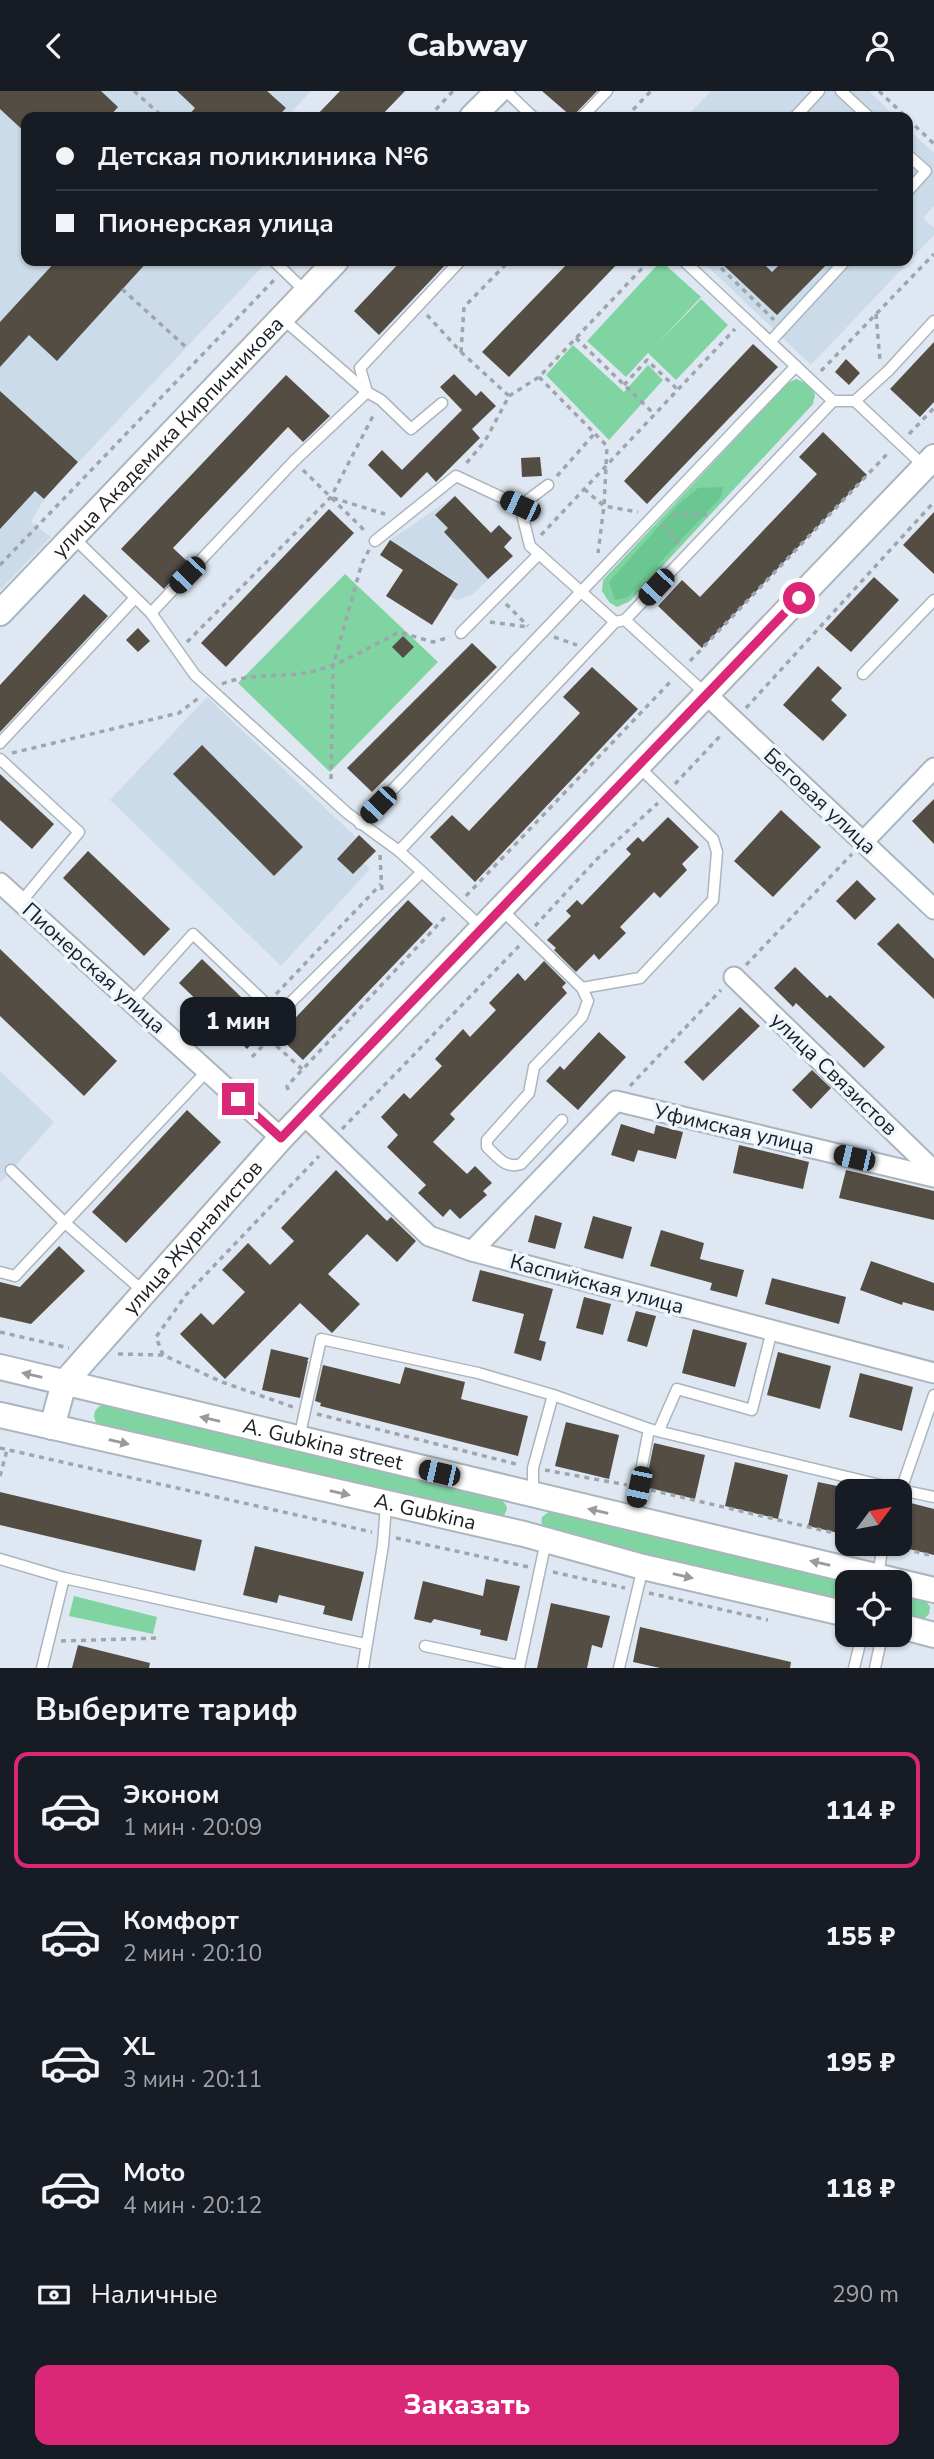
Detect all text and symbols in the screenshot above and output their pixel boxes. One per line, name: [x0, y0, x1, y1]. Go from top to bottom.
text: Cabway: [407, 24, 527, 67]
icon: back: [35, 27, 73, 65]
icon: person: [861, 27, 899, 65]
text: Детская поликлиника №6: [98, 139, 429, 174]
text: Пионерская улица: [98, 206, 334, 241]
street label: улица Академика Кирпичникова: [46, 310, 290, 564]
car: [497, 488, 544, 524]
car: [165, 553, 210, 597]
car: [634, 564, 679, 610]
route start: [783, 582, 815, 614]
street label: Беговая улица: [758, 742, 882, 860]
car: [356, 783, 401, 827]
street label: Пионерская улица: [16, 896, 172, 1040]
callout: 1 мин: [180, 997, 296, 1047]
text: 1 мин: [206, 1006, 270, 1037]
street label: улица Связистов: [764, 1006, 904, 1142]
route end: [222, 1083, 254, 1115]
street label: Уфимская улица: [650, 1097, 817, 1161]
car: [832, 1143, 877, 1173]
street label: улица Журналистов: [117, 1154, 269, 1321]
street label: Каспийская улица: [507, 1247, 687, 1321]
one-way arrow: [21, 1369, 43, 1380]
street label: A. Gubkina street: [240, 1411, 406, 1477]
one-way arrow: [199, 1413, 221, 1424]
one-way arrow: [108, 1437, 130, 1448]
car: [417, 1458, 462, 1488]
car: [625, 1464, 654, 1510]
north arrow: [835, 1479, 912, 1556]
map controls: [835, 1479, 912, 1647]
street label: A. Gubkina: [372, 1486, 479, 1537]
one-way arrow: [329, 1488, 351, 1499]
one-way arrow: [587, 1505, 609, 1516]
one-way arrow: [809, 1557, 831, 1568]
button: locate: [835, 1570, 912, 1647]
one-way arrow: [672, 1571, 694, 1582]
text: Выберите тариф: [35, 1688, 298, 1731]
text: Эконом: [123, 1777, 220, 1812]
icon: car: [39, 1779, 102, 1842]
text: 114 ₽: [825, 1793, 895, 1828]
text: 1 мин · 20:09: [123, 1812, 262, 1843]
text: Комфорт: [123, 1903, 239, 1938]
icon: car: [39, 1905, 102, 1968]
text: 155 ₽: [825, 1919, 895, 1954]
text: 2 мин · 20:10: [123, 1938, 262, 1969]
text: XL: [123, 2029, 155, 2064]
icon: car: [39, 2031, 102, 2094]
text: 195 ₽: [825, 2045, 895, 2080]
text: 3 мин · 20:11: [123, 2064, 262, 2095]
text: Moto: [123, 2155, 185, 2190]
icon: car: [39, 2157, 102, 2220]
text: 118 ₽: [825, 2171, 895, 2206]
text: 4 мин · 20:12: [123, 2190, 262, 2221]
icon: cash: [35, 2276, 73, 2314]
text: Наличные: [91, 2277, 218, 2312]
text: 290 m: [832, 2279, 899, 2310]
button: Заказать: [35, 2365, 899, 2445]

